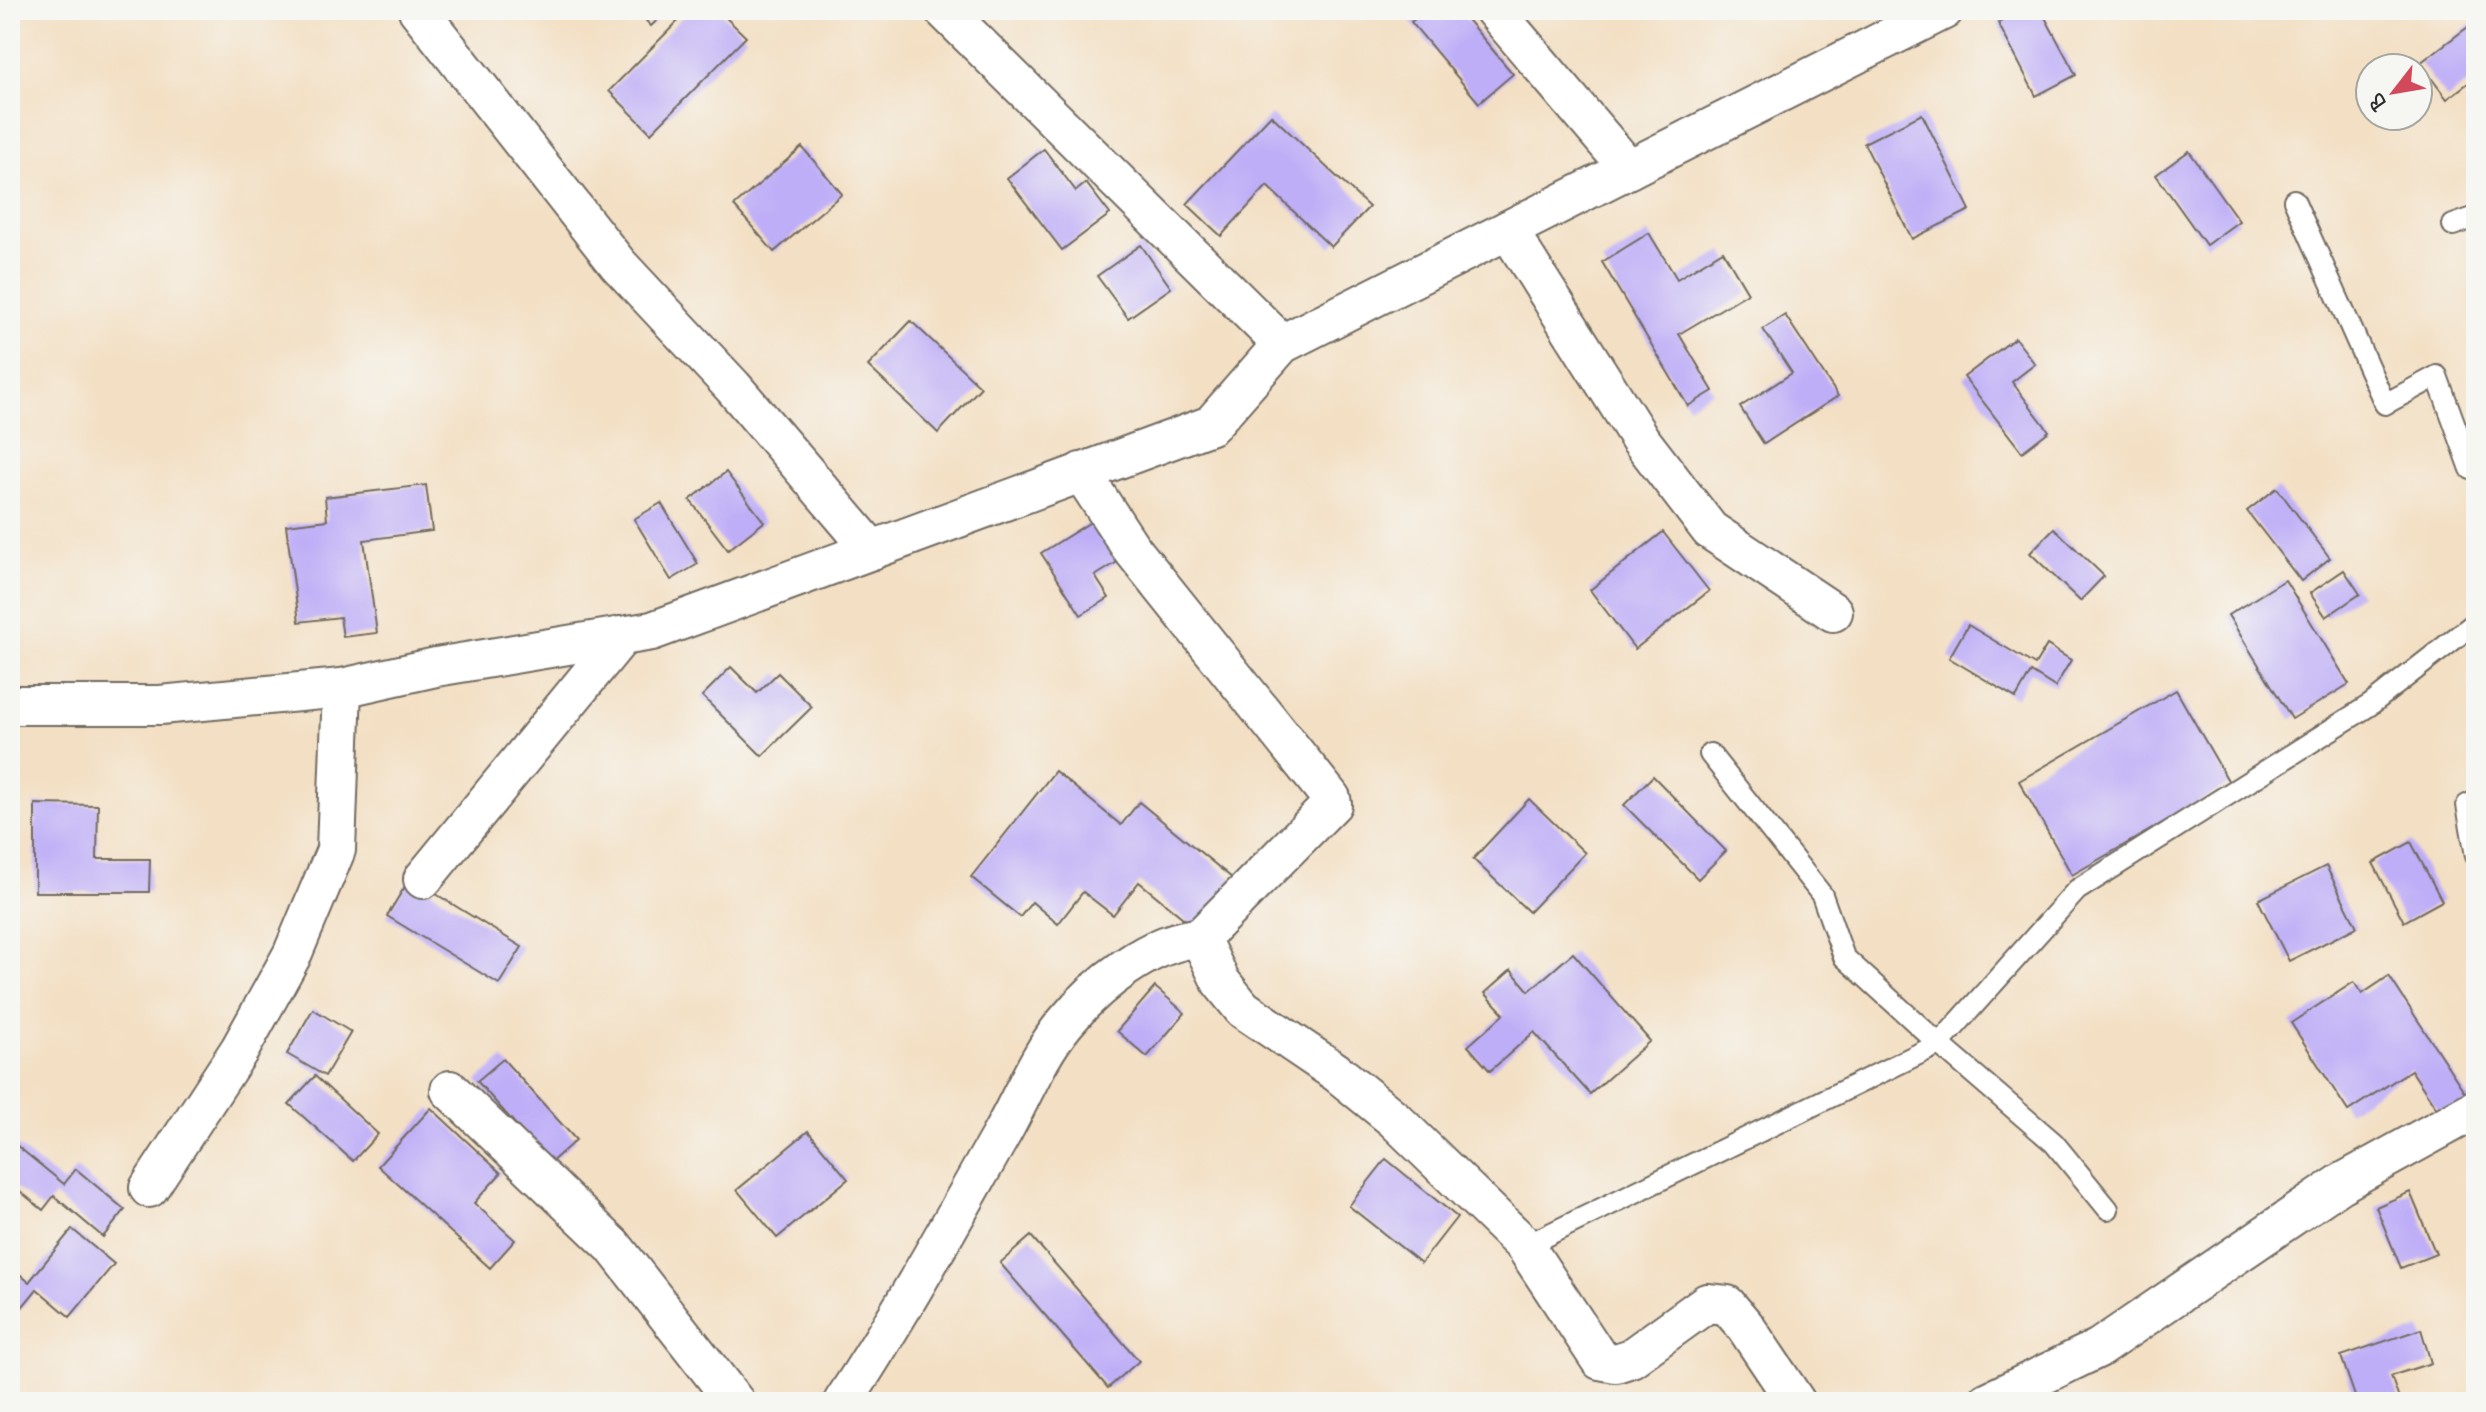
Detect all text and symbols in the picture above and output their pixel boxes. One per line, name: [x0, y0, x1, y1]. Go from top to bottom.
north arrow: [2354, 52, 2434, 132]
text: B: [2362, 86, 2397, 116]

